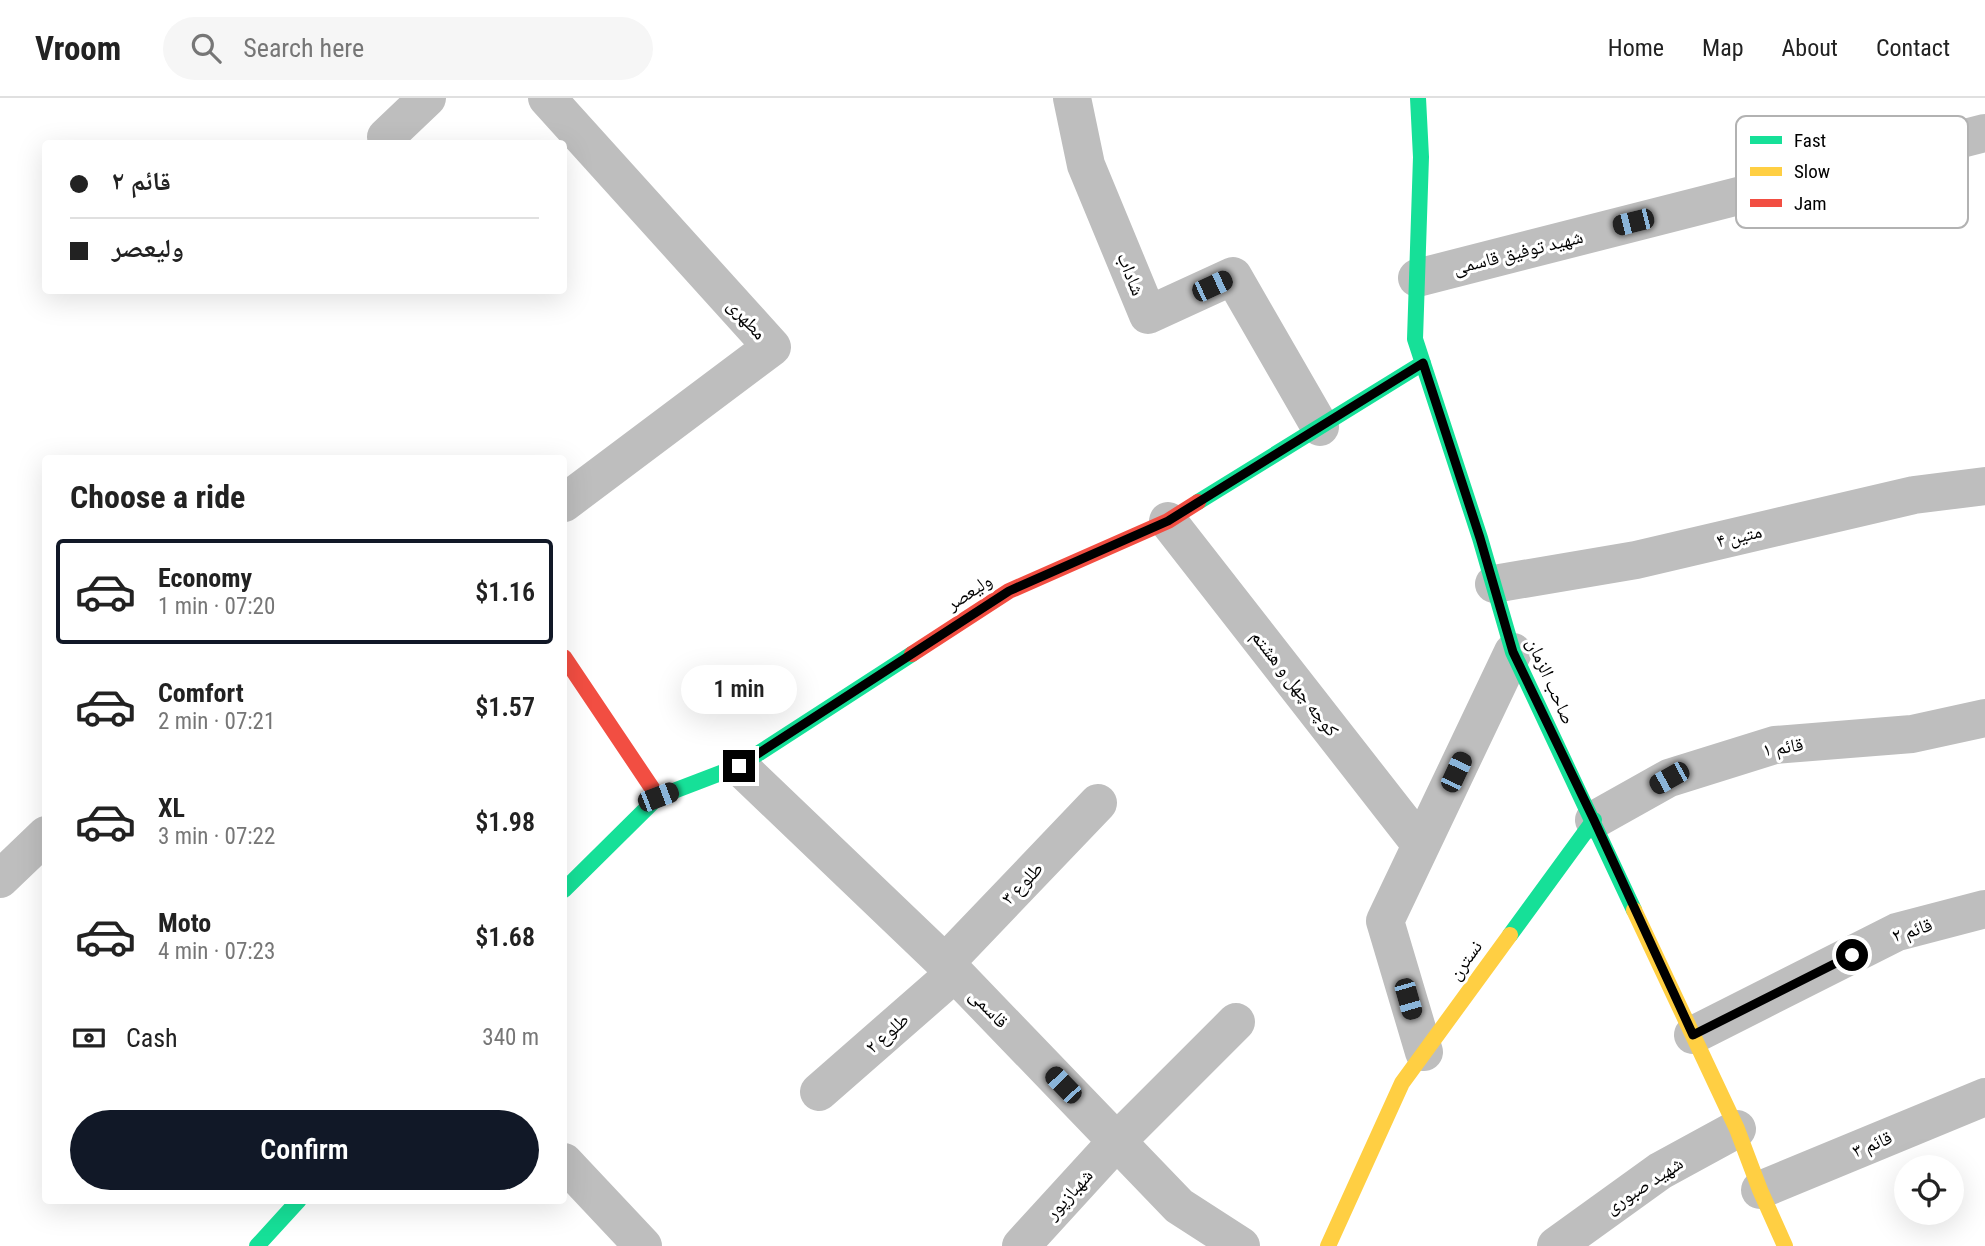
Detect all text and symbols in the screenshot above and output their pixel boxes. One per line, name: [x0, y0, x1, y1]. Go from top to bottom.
search box: [163, 17, 653, 80]
text: Vroom: [35, 29, 121, 68]
icon: search: [187, 29, 225, 67]
text: Search here: [243, 33, 364, 63]
text: Home: [1608, 34, 1664, 62]
text: Map: [1702, 34, 1744, 62]
text: About: [1782, 34, 1838, 62]
text: Contact: [1876, 34, 1950, 62]
legend: [1736, 116, 1968, 228]
text: Fast: [1794, 129, 1826, 152]
text: Slow: [1794, 160, 1830, 183]
text: قائم ۲: [112, 166, 171, 196]
text: Jam: [1794, 192, 1827, 215]
car: [1611, 207, 1656, 237]
street label: شهید توفیق قاسمی: [1451, 225, 1585, 279]
text: ولیعصر: [112, 233, 184, 263]
street label: شاداب: [1112, 249, 1150, 299]
car: [1189, 268, 1236, 304]
street label: مطهری: [723, 294, 771, 344]
text: Choose a ride: [70, 478, 245, 516]
street label: متین ۴: [1714, 520, 1764, 552]
icon: car: [74, 560, 137, 623]
text: Economy: [158, 563, 252, 593]
street label: ولیعصر: [941, 569, 996, 616]
text: $1.16: [475, 577, 535, 607]
text: 1 min · 07:20: [158, 593, 275, 620]
street label: کوچه چهل و هشتم: [1245, 625, 1344, 742]
street label: صاحب الزمان: [1522, 634, 1580, 728]
callout: 1 min: [681, 664, 797, 714]
icon: car: [74, 675, 137, 738]
text: 1 min: [714, 676, 764, 703]
text: Comfort: [158, 678, 244, 708]
text: $1.57: [475, 692, 535, 722]
text: 2 min · 07:21: [158, 708, 275, 735]
street label: قائم ۱: [1761, 732, 1805, 763]
car: [1438, 749, 1475, 795]
route end: [723, 750, 755, 782]
car: [1646, 759, 1693, 797]
car: [635, 780, 682, 814]
icon: car: [74, 790, 137, 853]
text: XL: [158, 793, 185, 823]
text: $1.98: [475, 807, 535, 837]
text: 3 min · 07:22: [158, 823, 275, 850]
street label: طلوع ۳: [996, 857, 1048, 909]
icon: car: [74, 905, 137, 968]
text: Moto: [158, 908, 211, 938]
street label: قائم ۲: [1889, 913, 1935, 948]
text: $1.68: [475, 922, 535, 952]
street label: نسترن: [1443, 936, 1487, 984]
text: 4 min · 07:23: [158, 938, 275, 965]
route start: [1836, 939, 1868, 971]
car: [1393, 976, 1424, 1022]
street label: قاسمی: [965, 983, 1013, 1033]
street label: طلوع ۲: [860, 1008, 914, 1058]
icon: cash: [70, 1019, 108, 1057]
text: Cash: [126, 1023, 178, 1053]
text: 340 m: [482, 1024, 539, 1051]
car: [1041, 1063, 1086, 1107]
button: Confirm: [70, 1110, 539, 1190]
street label: قائم ۳: [1849, 1126, 1896, 1163]
street label: شهید صبوری: [1601, 1151, 1687, 1219]
map controls: [1894, 1155, 1964, 1225]
button: locate: [1894, 1155, 1964, 1225]
street label: شهبازپور: [1040, 1164, 1098, 1225]

